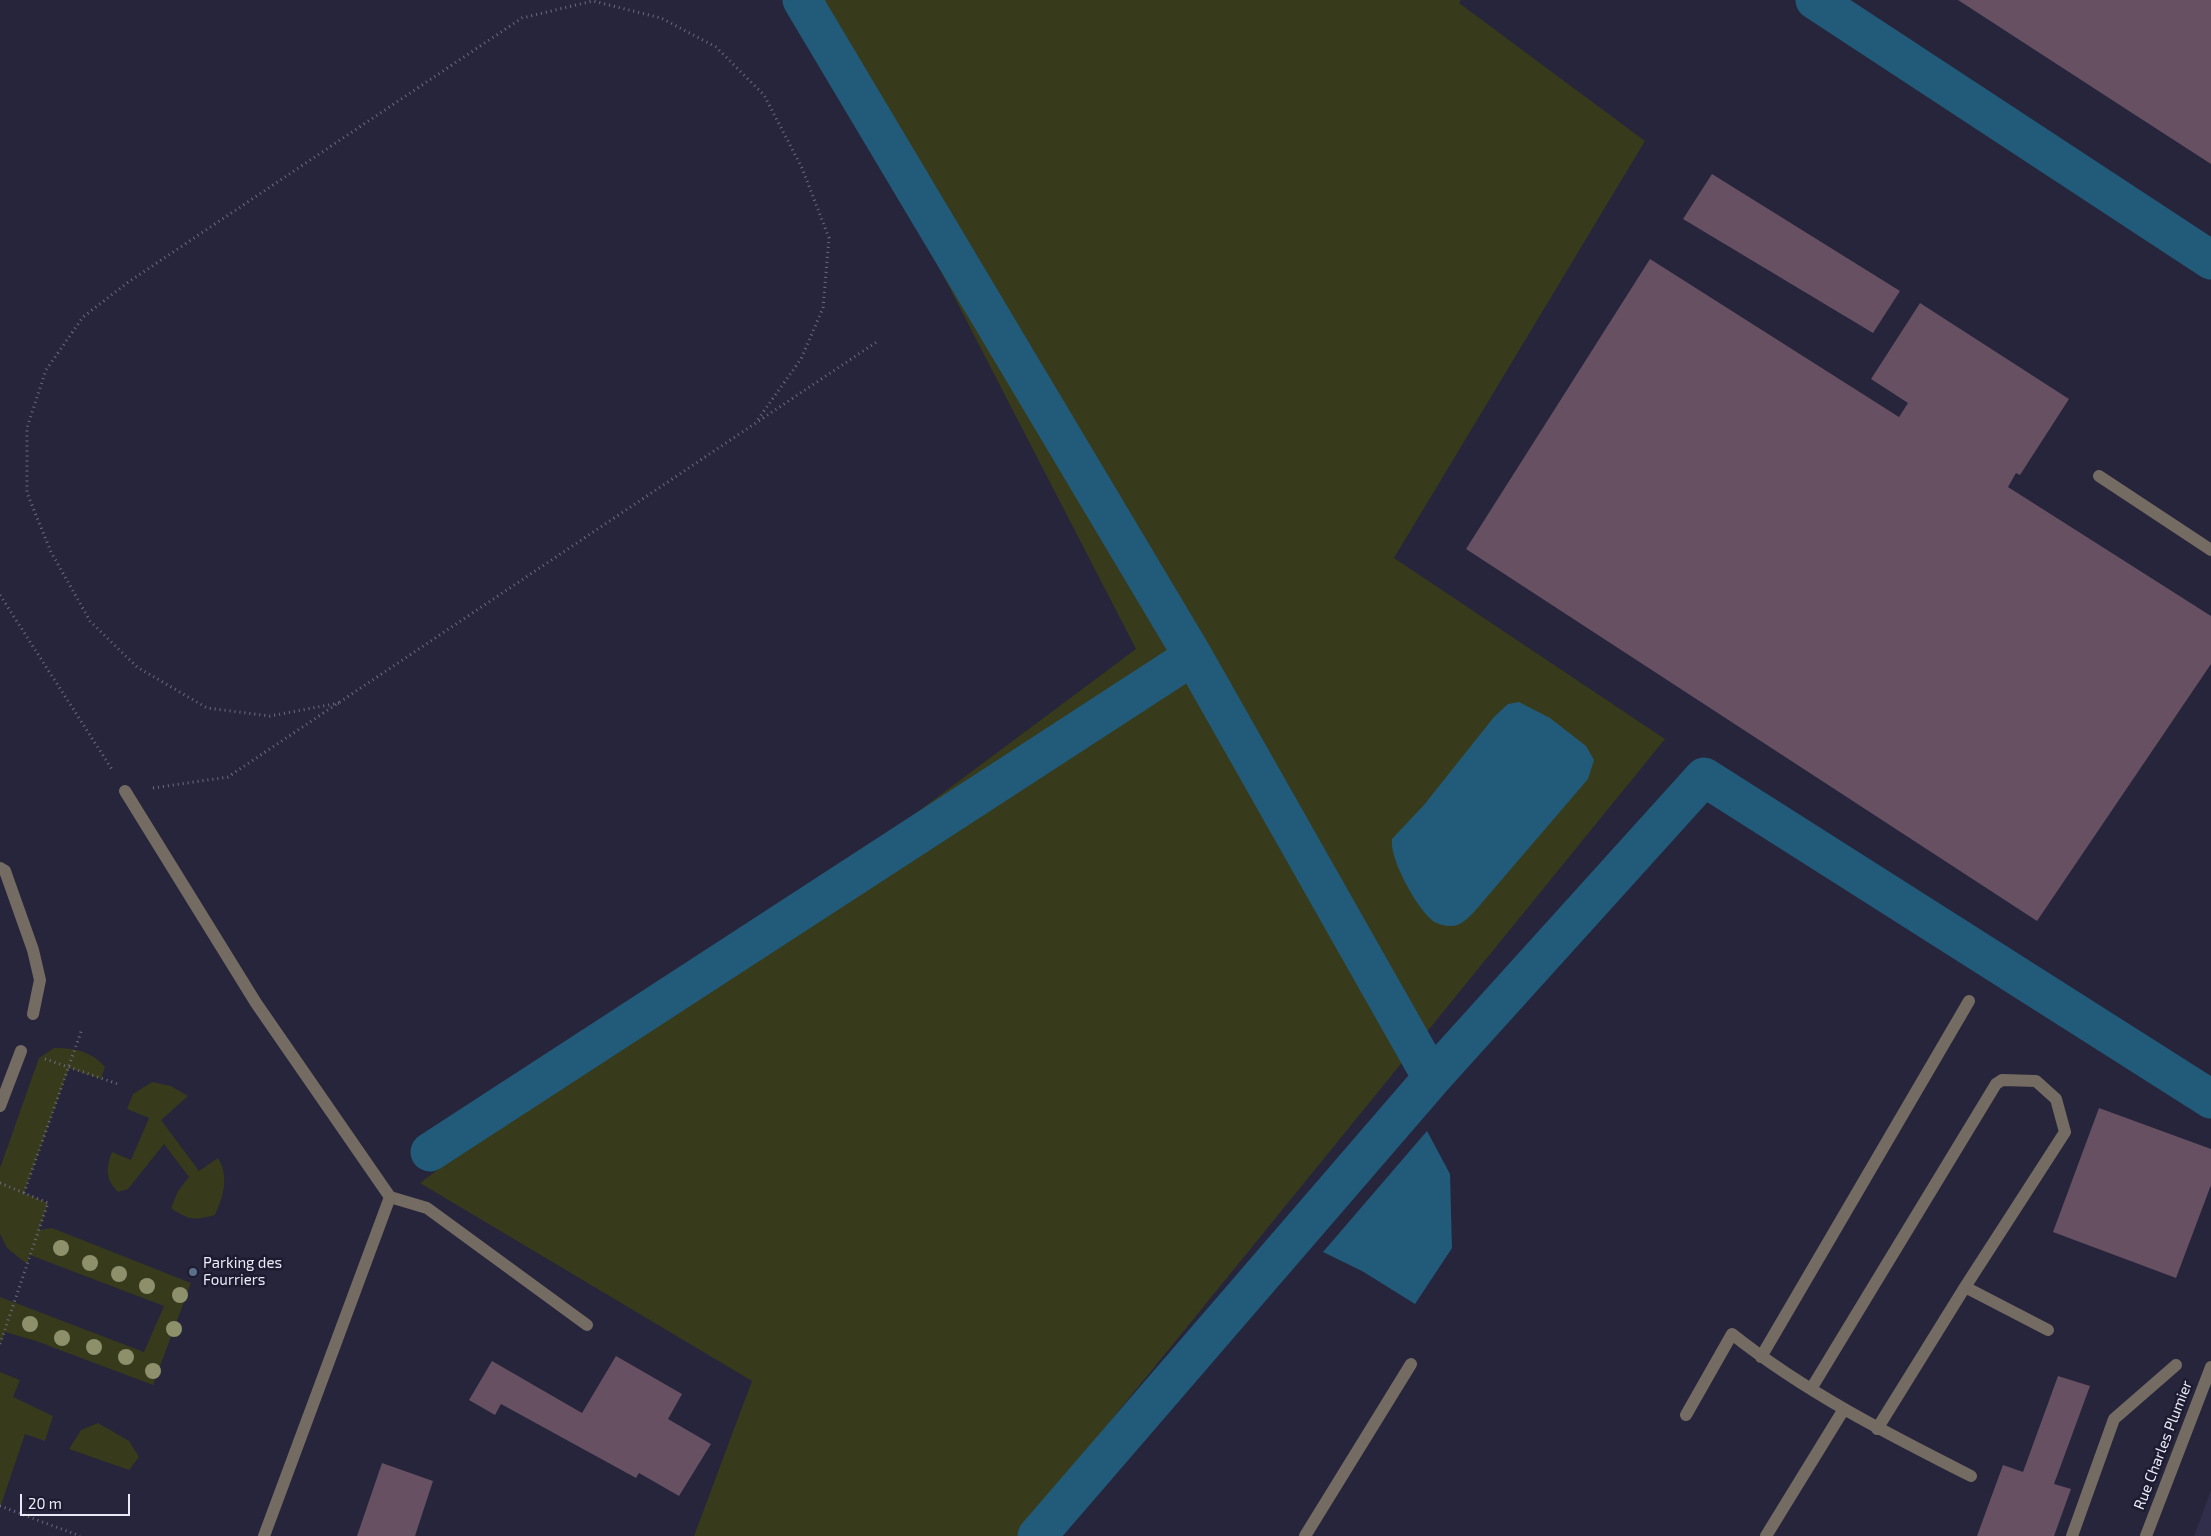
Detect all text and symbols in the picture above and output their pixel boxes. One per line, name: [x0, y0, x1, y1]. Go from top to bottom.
place label: Parking des Fourriers: [203, 1254, 282, 1289]
marker: Parking des Fourriers: [187, 1266, 199, 1278]
street label: Rue Charles Plumier: [2130, 1378, 2196, 1512]
scale bar: [22, 1484, 132, 1516]
text: 20 m: [28, 1494, 62, 1512]

